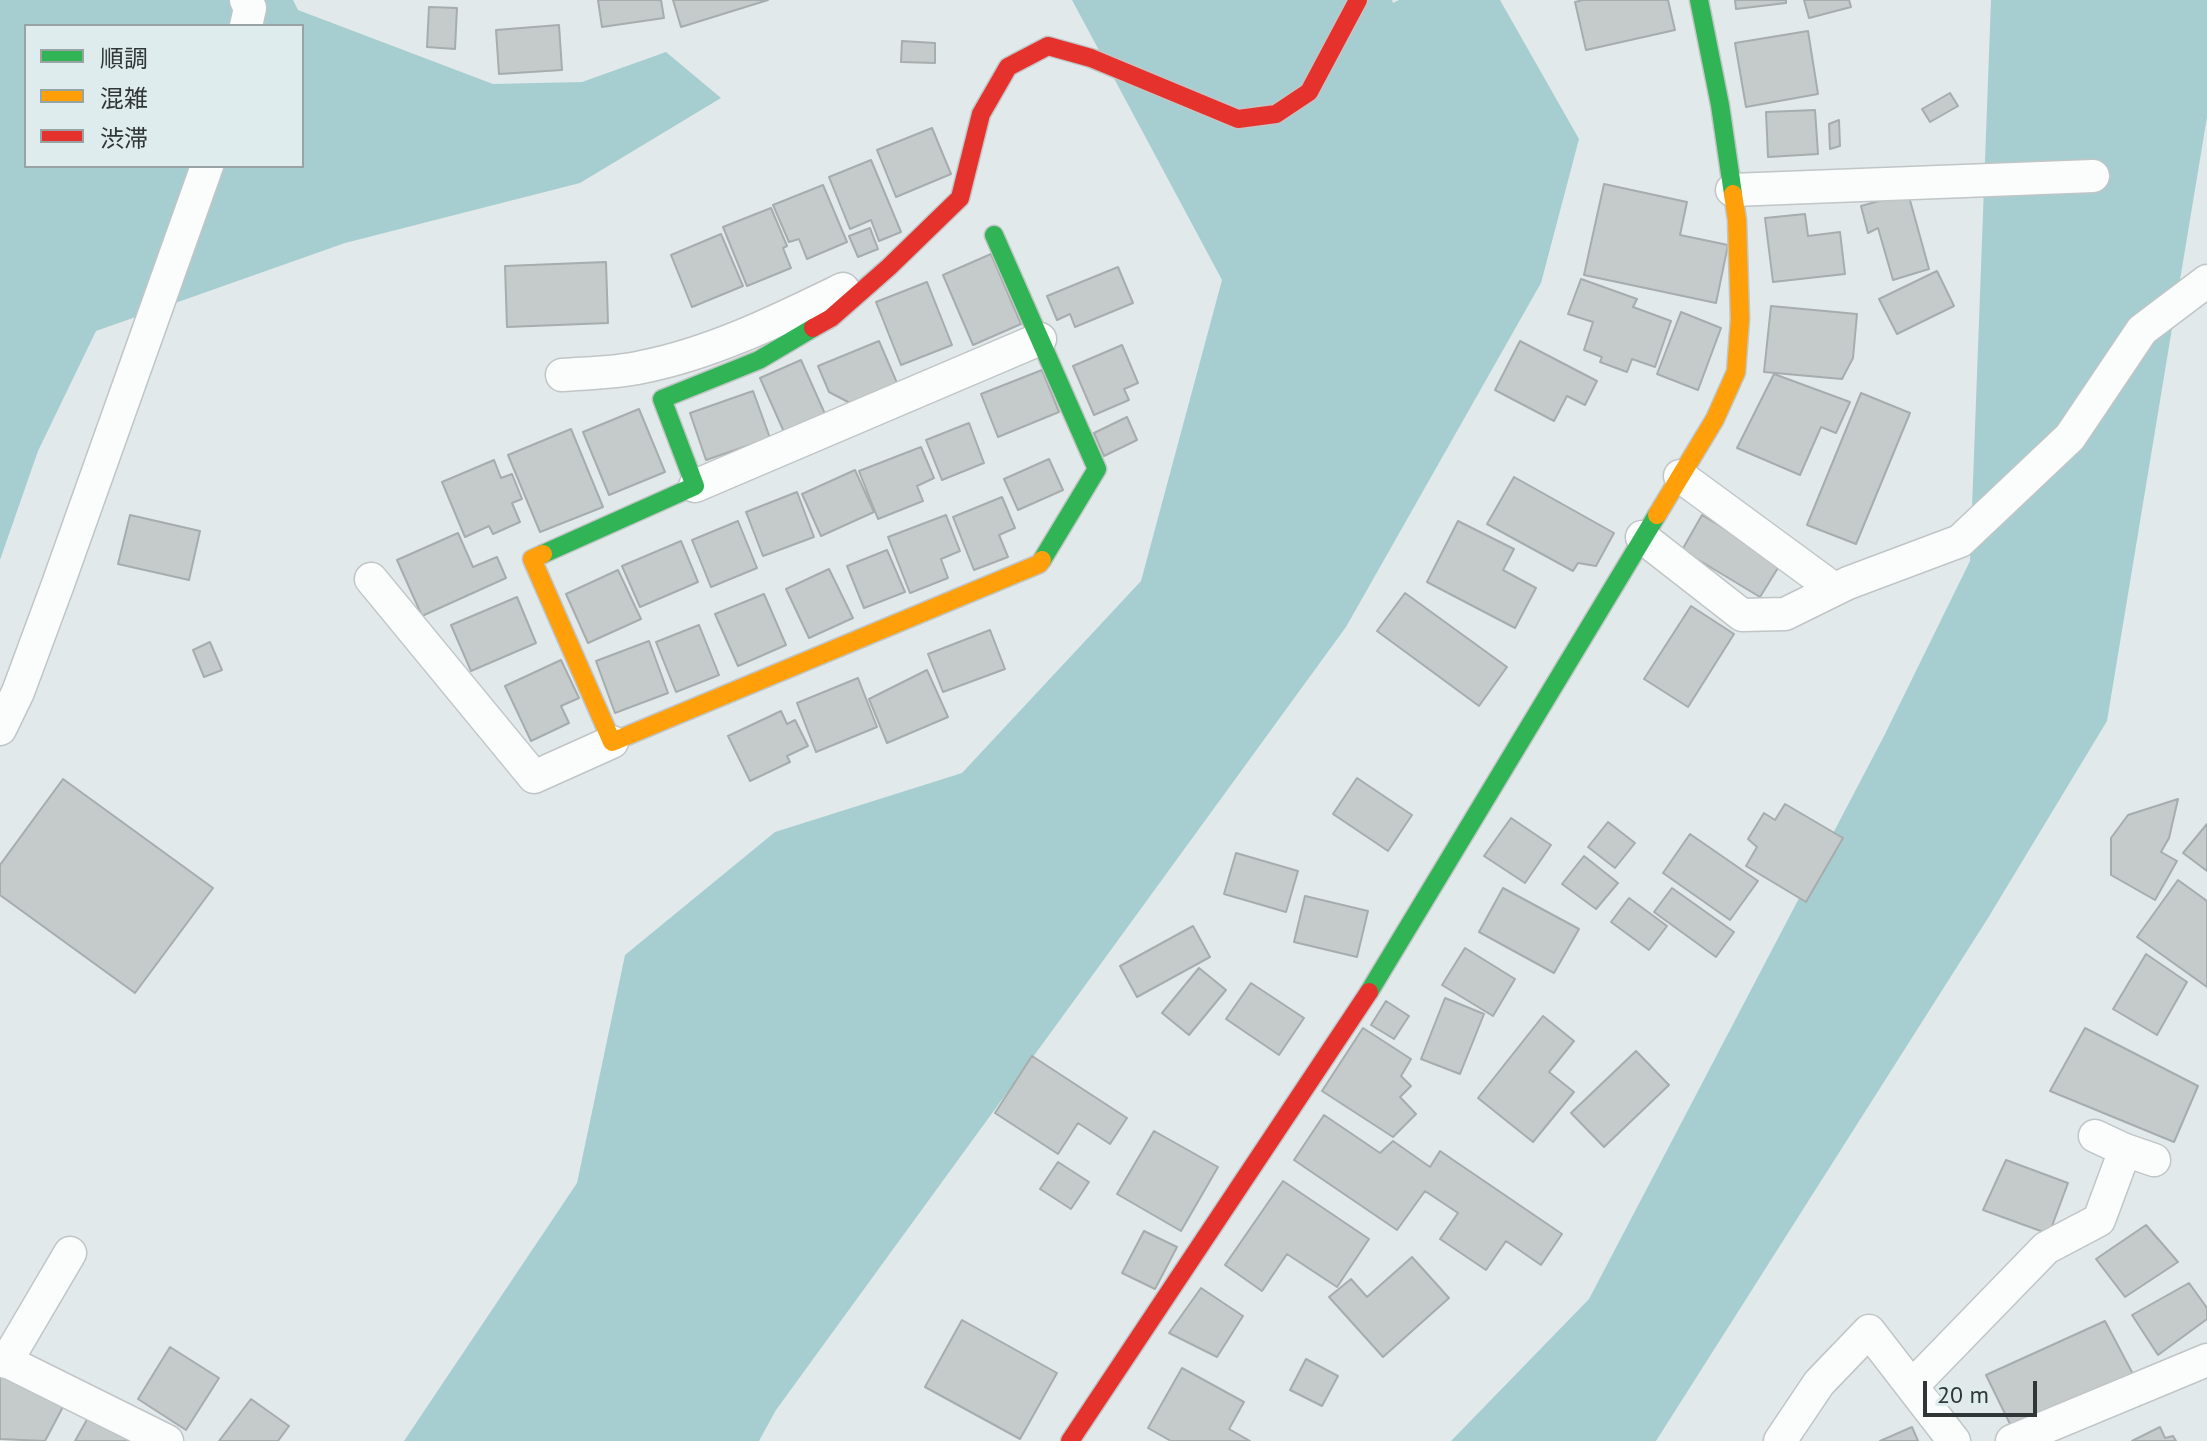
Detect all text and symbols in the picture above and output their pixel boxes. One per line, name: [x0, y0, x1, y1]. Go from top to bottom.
legend: [24, 24, 304, 168]
text: 順調: [100, 43, 148, 74]
text: 混雑: [100, 83, 148, 114]
text: 渋滞: [100, 123, 148, 154]
scale bar: [1927, 1365, 2041, 1415]
text: 20 m: [1937, 1379, 1989, 1410]

